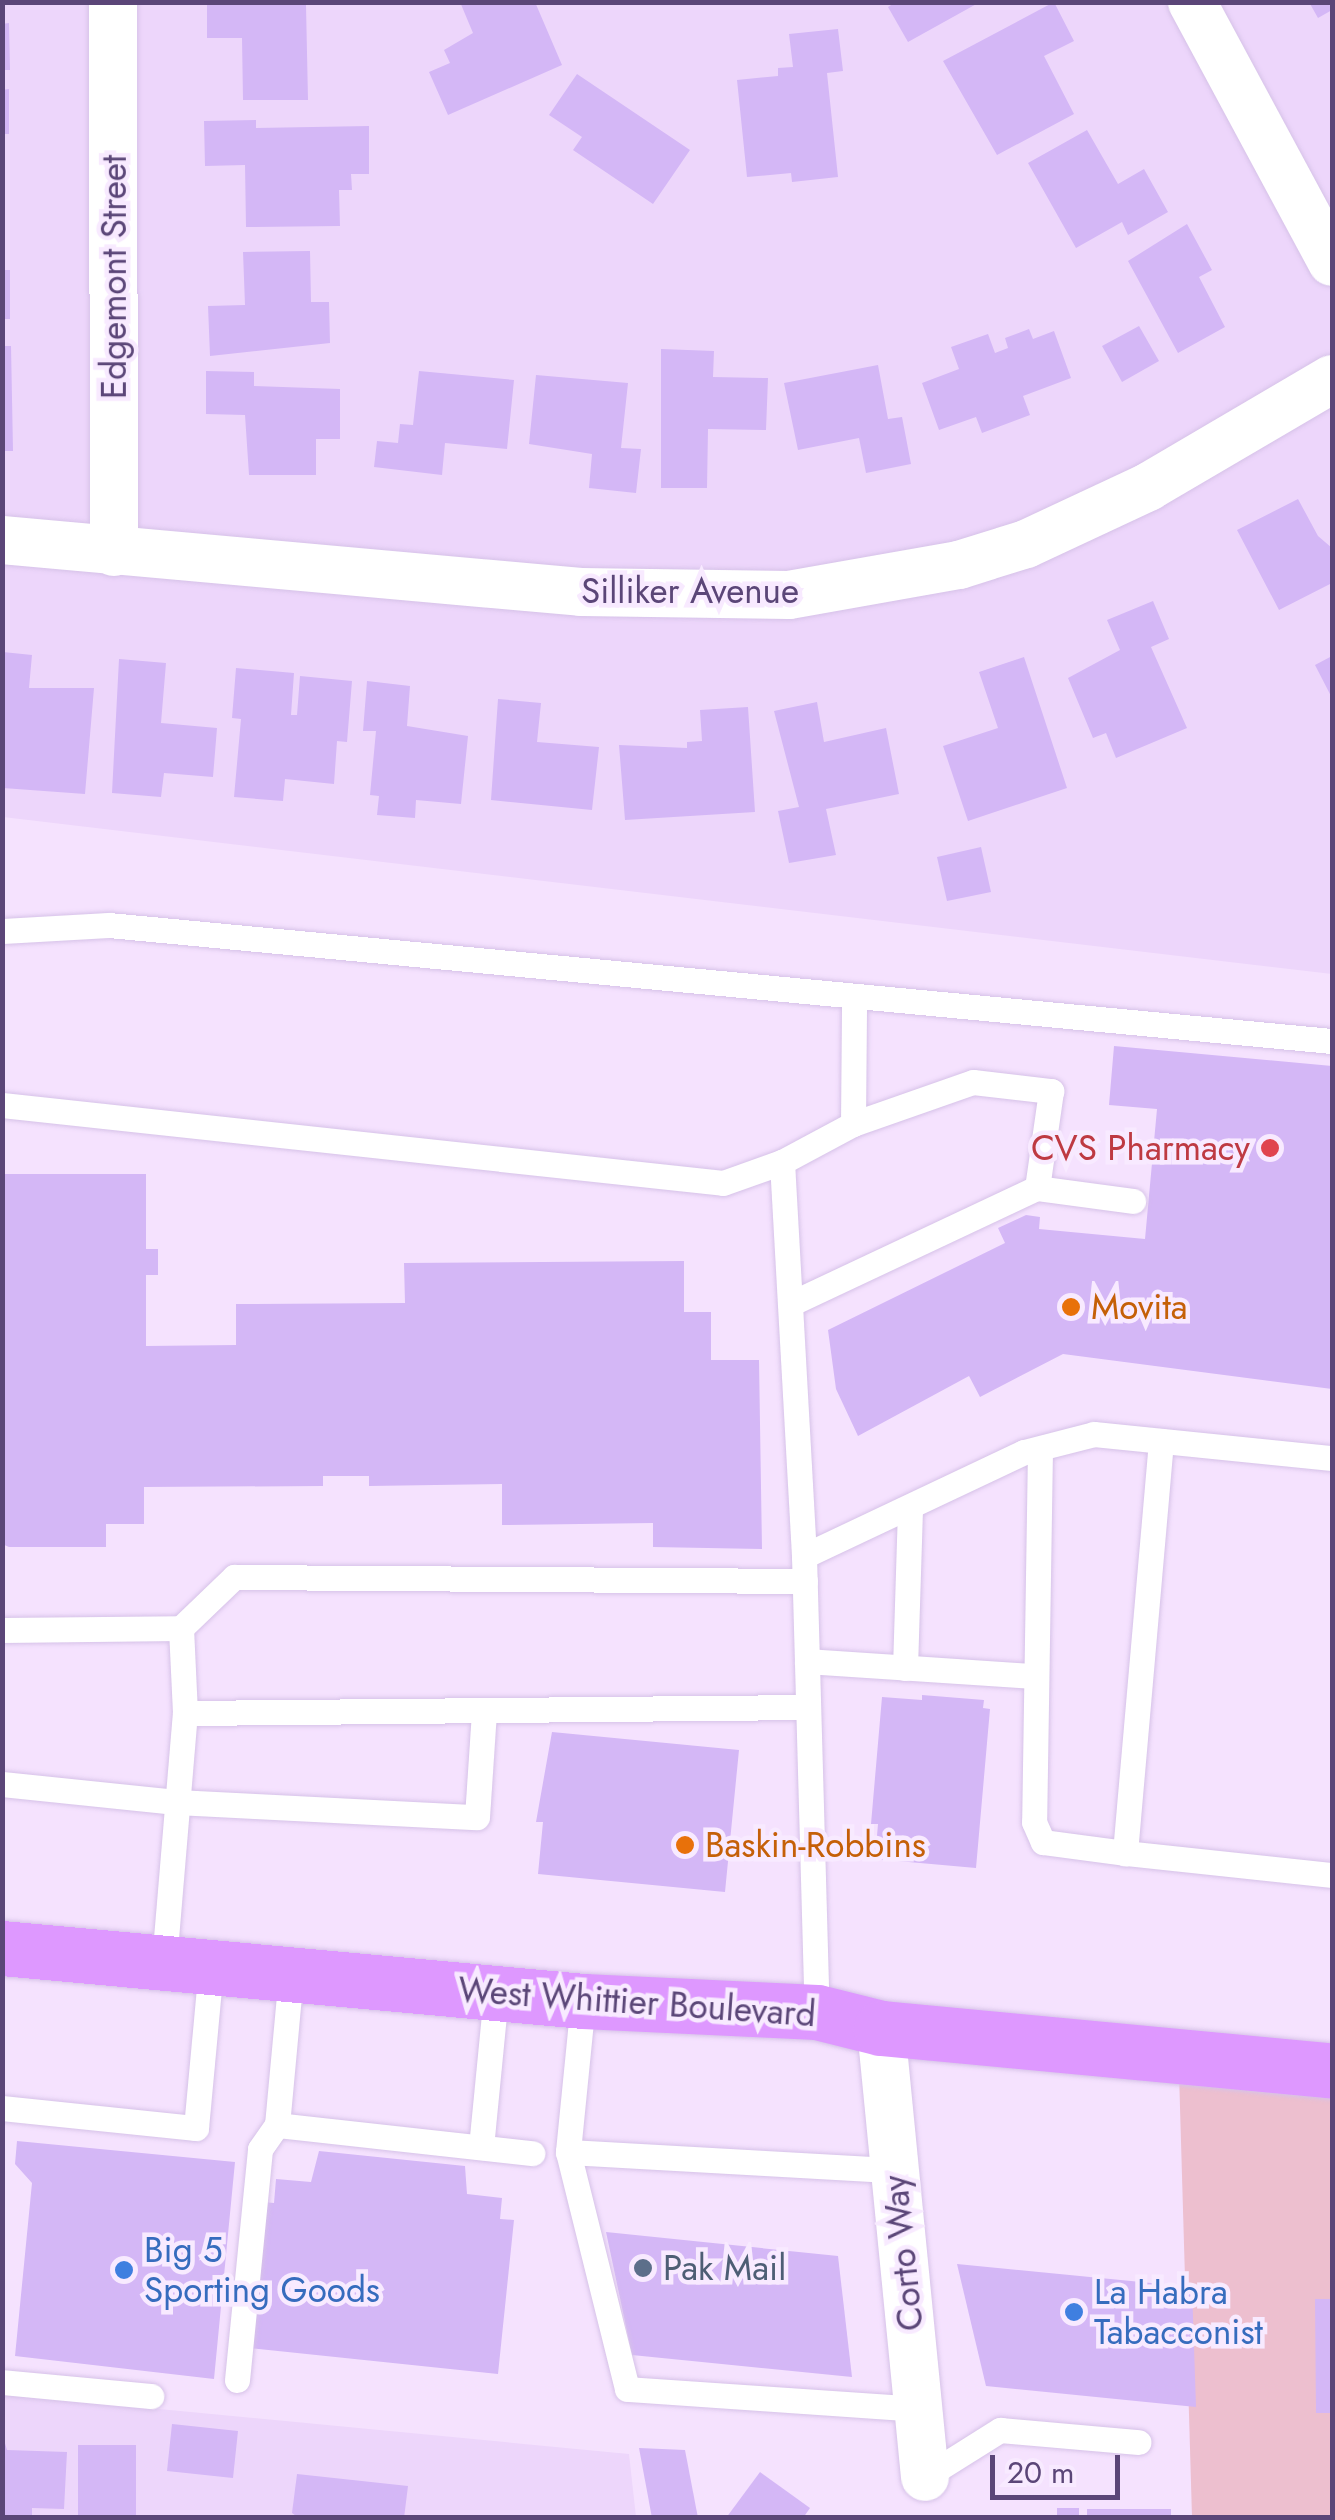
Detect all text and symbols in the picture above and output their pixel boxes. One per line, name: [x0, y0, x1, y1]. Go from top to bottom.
street label: Edgemont Street: [93, 155, 135, 399]
street label: Silliker Avenue: [581, 570, 799, 612]
place label: CVS Pharmacy: [1031, 1127, 1250, 1169]
marker: CVS Pharmacy: [1259, 1137, 1281, 1159]
place label: Movita: [1091, 1286, 1188, 1328]
marker: Movita: [1060, 1296, 1082, 1318]
place label: Baskin-Robbins: [705, 1824, 926, 1866]
marker: Baskin-Robbins: [674, 1834, 696, 1856]
street label: West Whittier Boulevard: [457, 1969, 817, 2035]
street label: Corto Way: [874, 2173, 932, 2333]
place label: Big 5 Sporting Goods: [144, 2229, 380, 2311]
place label: Pak Mail: [663, 2247, 786, 2289]
marker: Pak Mail: [632, 2257, 654, 2279]
marker: Big 5 Sporting Goods: [113, 2259, 135, 2281]
place label: La Habra Tabacconist: [1094, 2271, 1263, 2353]
marker: La Habra Tabacconist: [1063, 2301, 1085, 2323]
scale bar: [995, 2435, 1125, 2497]
text: 20 m: [1007, 2451, 1074, 2494]

